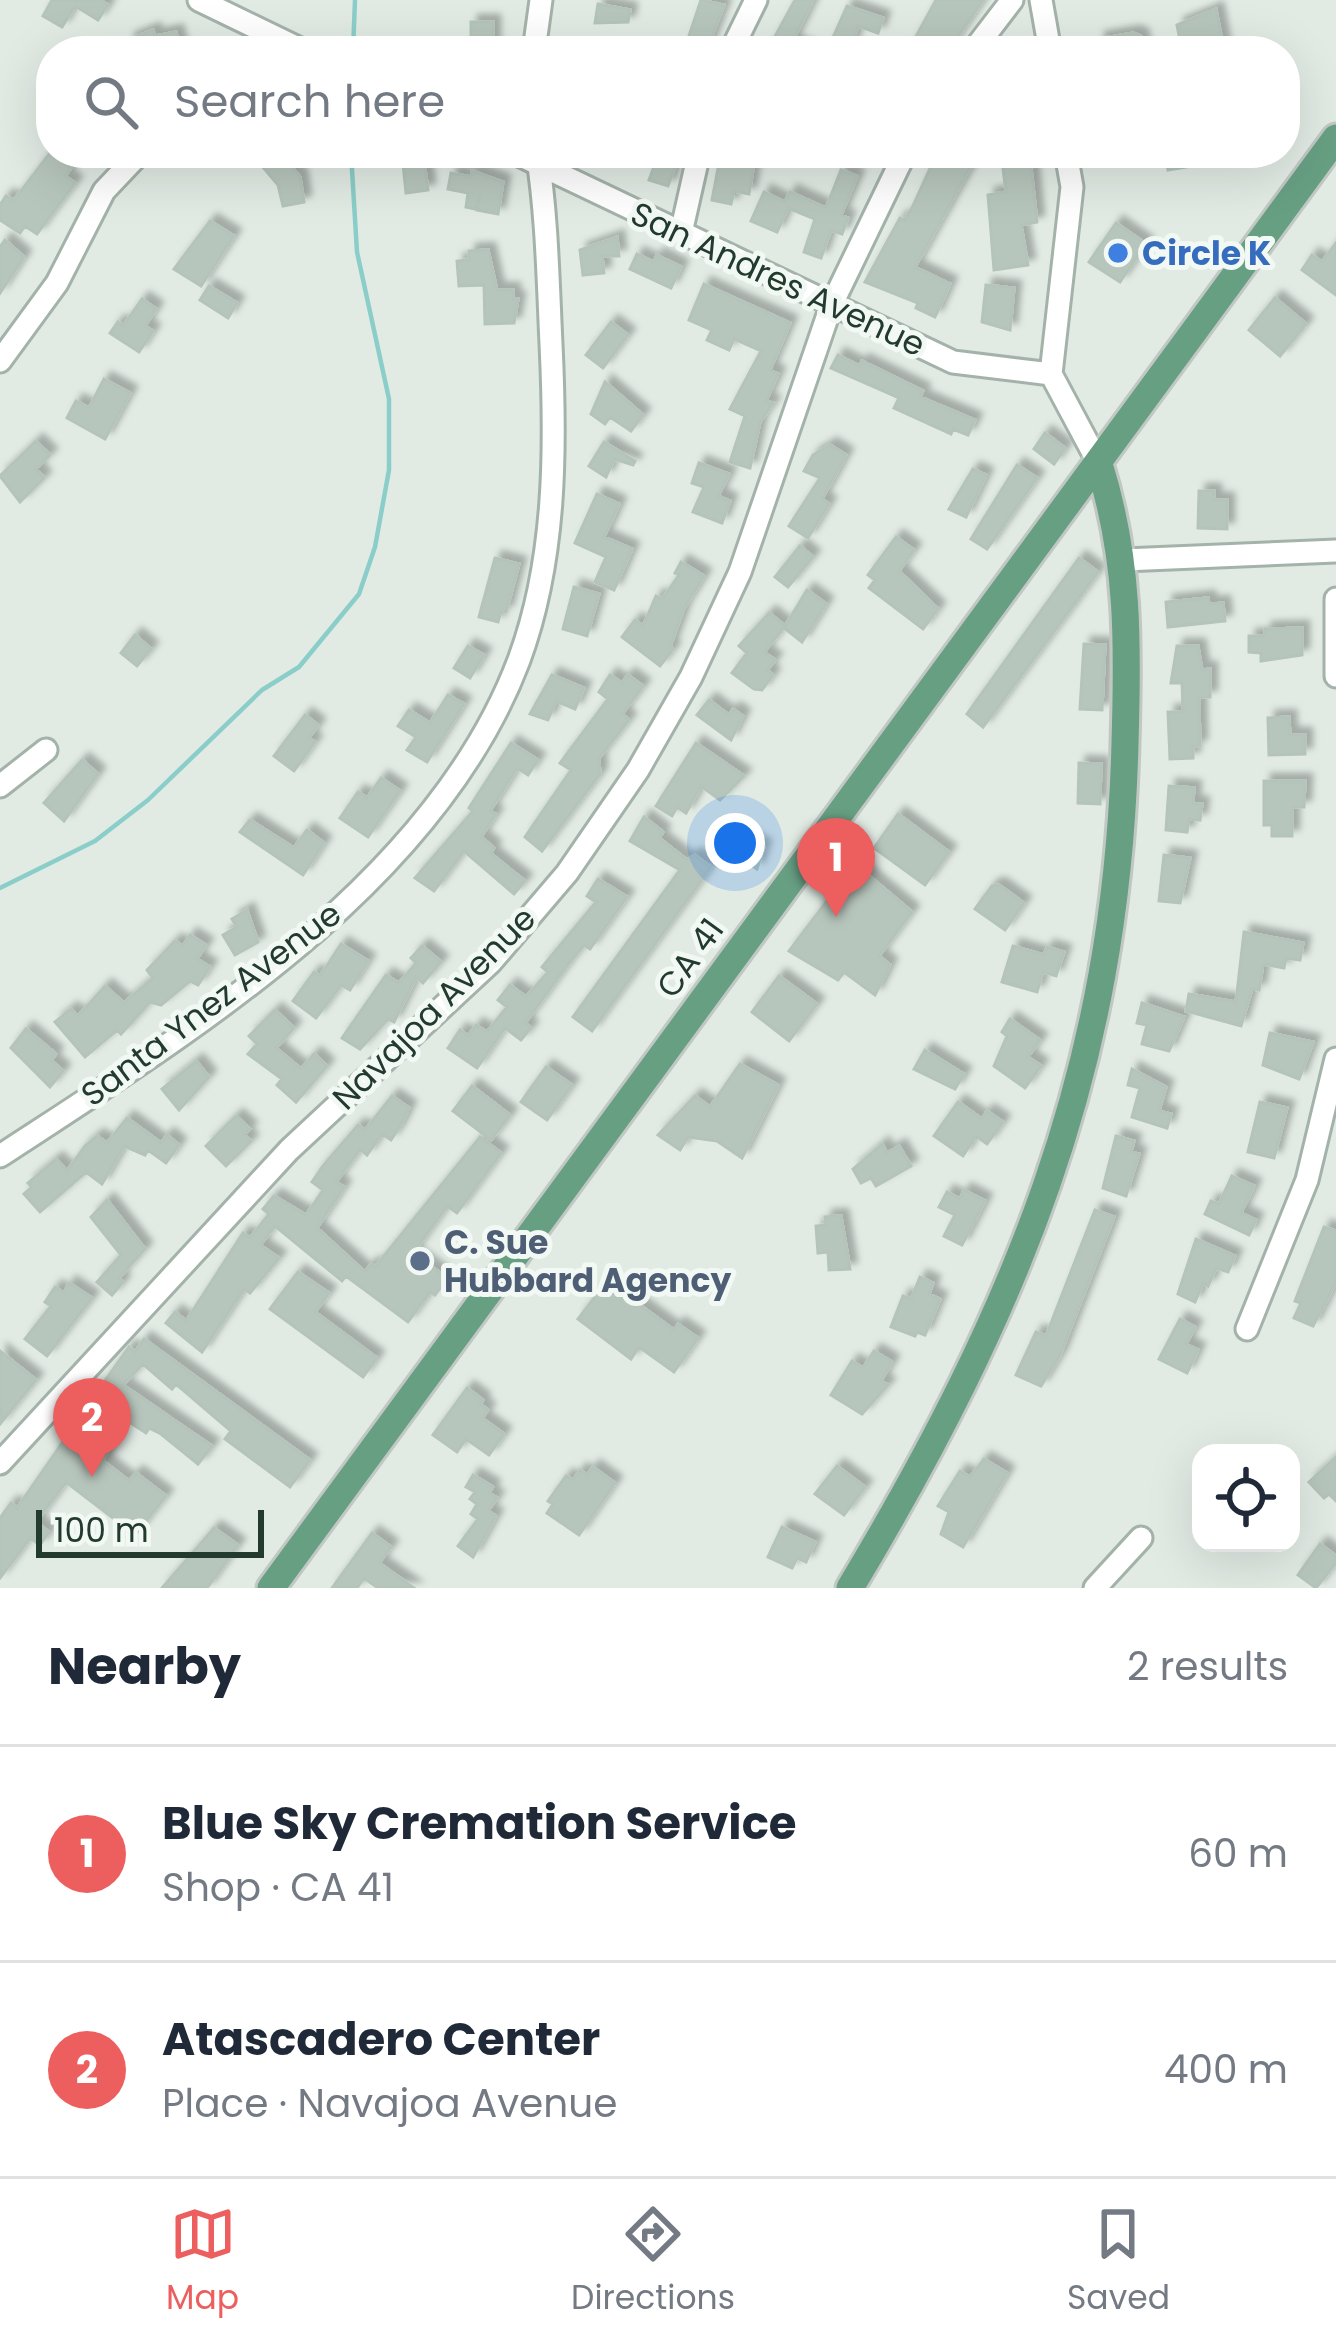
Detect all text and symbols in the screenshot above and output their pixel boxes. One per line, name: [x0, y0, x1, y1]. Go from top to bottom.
search box: [36, 36, 1300, 168]
icon: search: [78, 69, 144, 135]
text: Search here: [174, 70, 445, 133]
street label: San Andres Avenue: [623, 190, 933, 368]
place label: Circle K: [1142, 230, 1271, 277]
marker: Circle K: [1105, 240, 1131, 266]
your location: [705, 813, 765, 873]
pin: 1: [797, 818, 875, 917]
street label: Santa Ynez Avenue: [71, 891, 351, 1117]
street label: Navajoa Avenue: [322, 896, 546, 1120]
street label: CA 41: [645, 909, 735, 1007]
place label: C. Sue Hubbard Agency: [444, 1219, 731, 1304]
marker: C. Sue Hubbard Agency: [407, 1248, 433, 1274]
pin: 2: [53, 1378, 131, 1477]
map controls: [1192, 1444, 1300, 1552]
button: locate: [1192, 1444, 1300, 1552]
scale bar: [36, 1504, 264, 1557]
text: 100 m: [54, 1507, 149, 1554]
text: Nearby: [48, 1630, 241, 1702]
text: 2 results: [1127, 1639, 1288, 1694]
text: Blue Sky Cremation Service: [162, 1792, 797, 1855]
text: 1: [80, 1826, 94, 1881]
text: 60 m: [1188, 1826, 1288, 1881]
text: Shop · CA 41: [162, 1860, 394, 1915]
text: Atascadero Center: [162, 2008, 600, 2071]
text: 2: [76, 2042, 98, 2097]
text: 400 m: [1164, 2042, 1288, 2097]
text: Place · Navajoa Avenue: [162, 2076, 617, 2131]
tab: Map: [166, 2201, 239, 2323]
tab: Directions: [571, 2201, 735, 2323]
tab: Saved: [1067, 2201, 1170, 2323]

